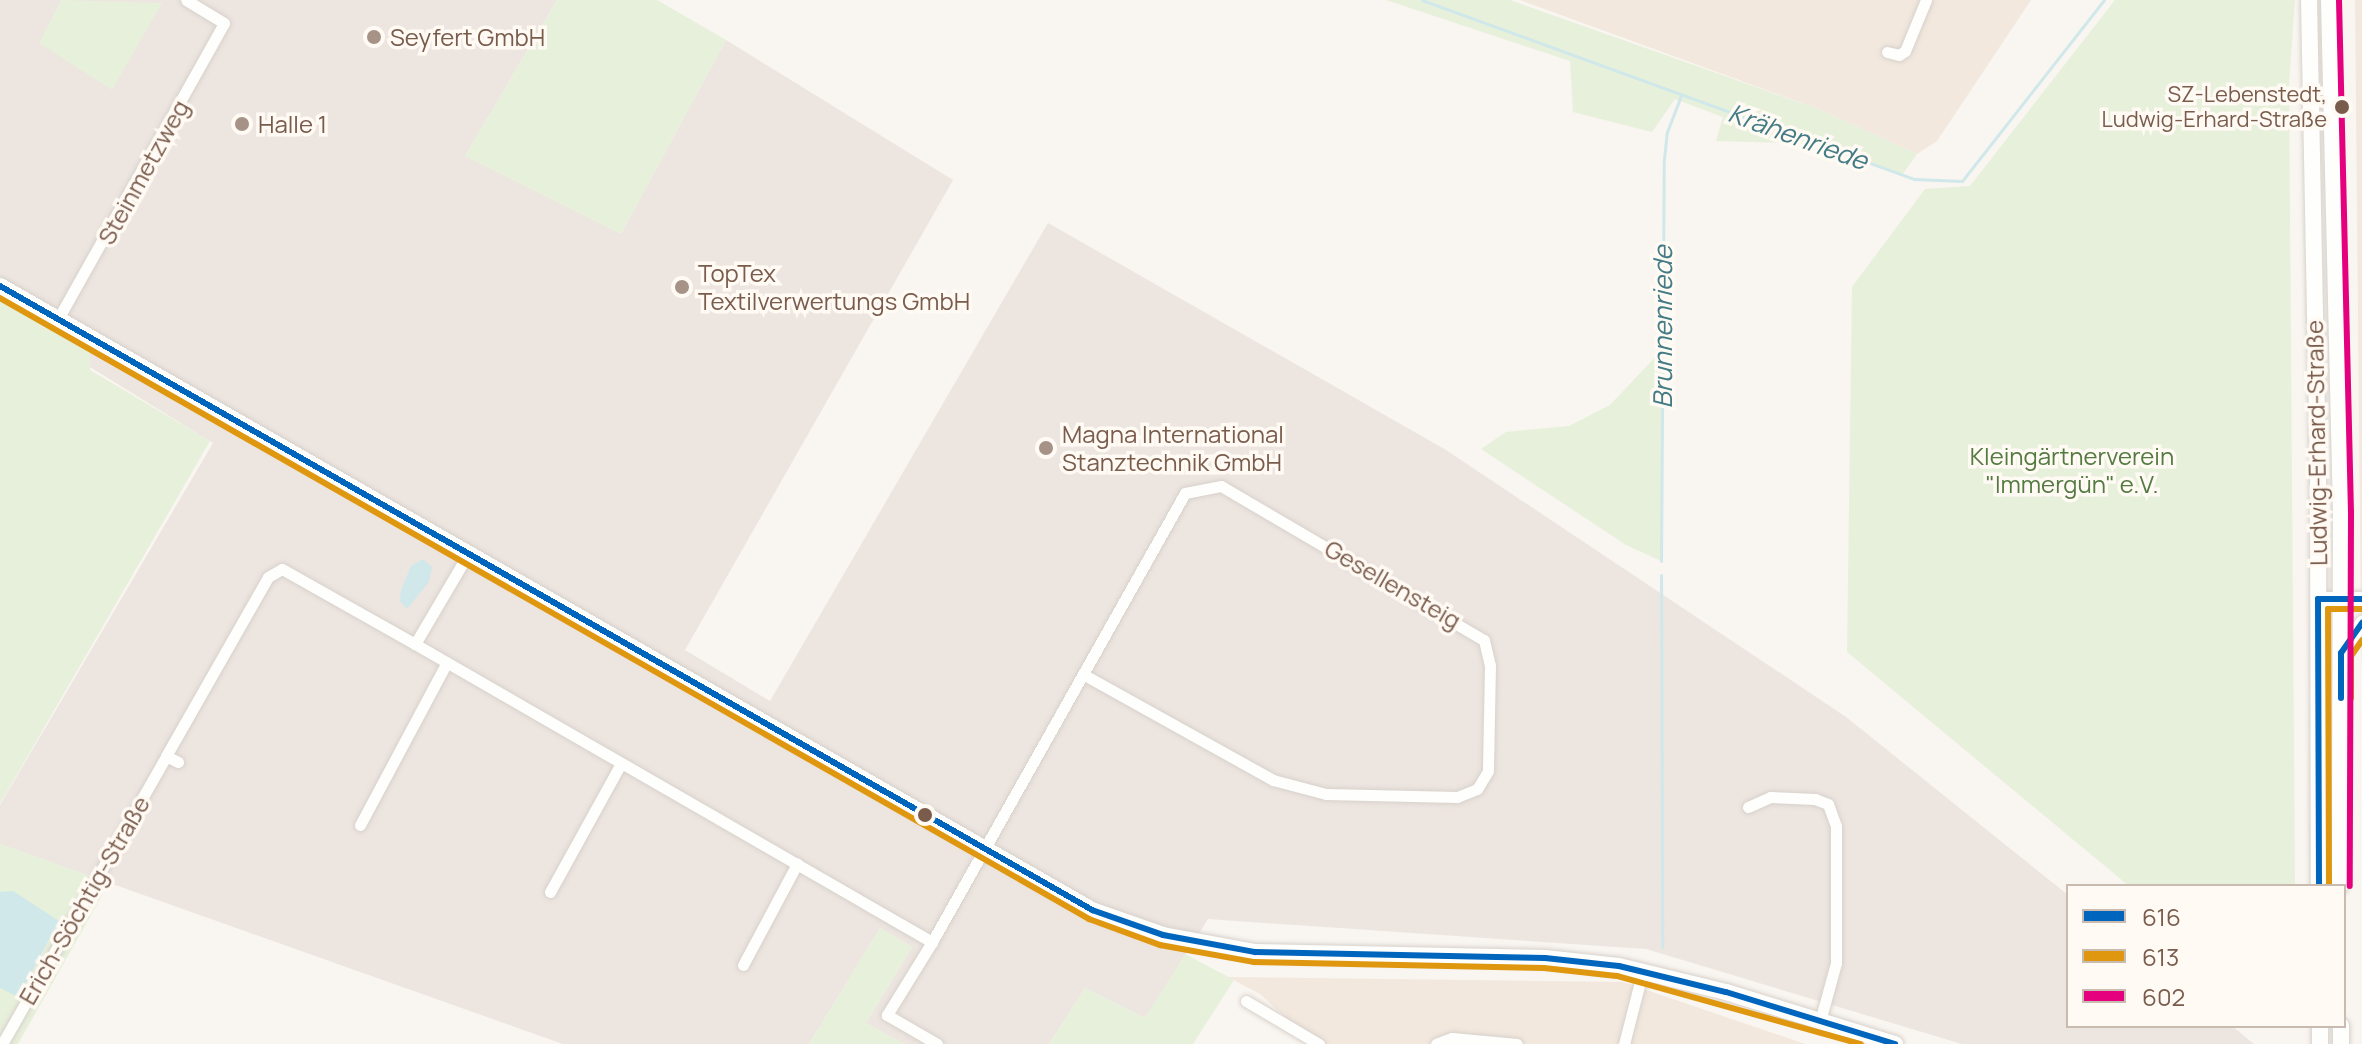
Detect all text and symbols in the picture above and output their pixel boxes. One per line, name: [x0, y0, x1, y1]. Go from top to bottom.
place label: Seyfert GmbH: [390, 23, 545, 51]
marker: Seyfert GmbH: [365, 28, 383, 46]
place label: SZ-Lebenstedt, Ludwig-Erhard-Straße: [2102, 81, 2327, 132]
street label: Steinmetzweg: [91, 95, 195, 249]
water label: Krähenriede: [1724, 97, 1872, 177]
marker: SZ-Lebenstedt, Ludwig-Erhard-Straße: [2334, 99, 2350, 115]
place label: Halle 1: [258, 110, 327, 138]
marker: Halle 1: [233, 115, 251, 133]
water label: Brunnenriede: [1647, 245, 1679, 409]
place label: TopTex Textilverwertungs GmbH: [698, 259, 970, 315]
marker: TopTex Textilverwertungs GmbH: [673, 278, 691, 296]
street label: Ludwig-Erhard-Straße: [2299, 320, 2333, 566]
place label: Magna International Stanztechnik GmbH: [1062, 420, 1284, 476]
marker: Magna International Stanztechnik GmbH: [1037, 439, 1055, 457]
park label: Kleingärtnerverein "Immergün" e.V.: [1970, 442, 2174, 498]
street label: Gesellensteig: [1320, 533, 1466, 635]
street label: Erich-Söchtig-Straße: [13, 791, 155, 1009]
unlabelled marker: [917, 807, 933, 823]
legend: [2066, 884, 2346, 1028]
text: 616: [2142, 900, 2181, 933]
text: 613: [2142, 940, 2179, 973]
text: 602: [2142, 980, 2185, 1013]

